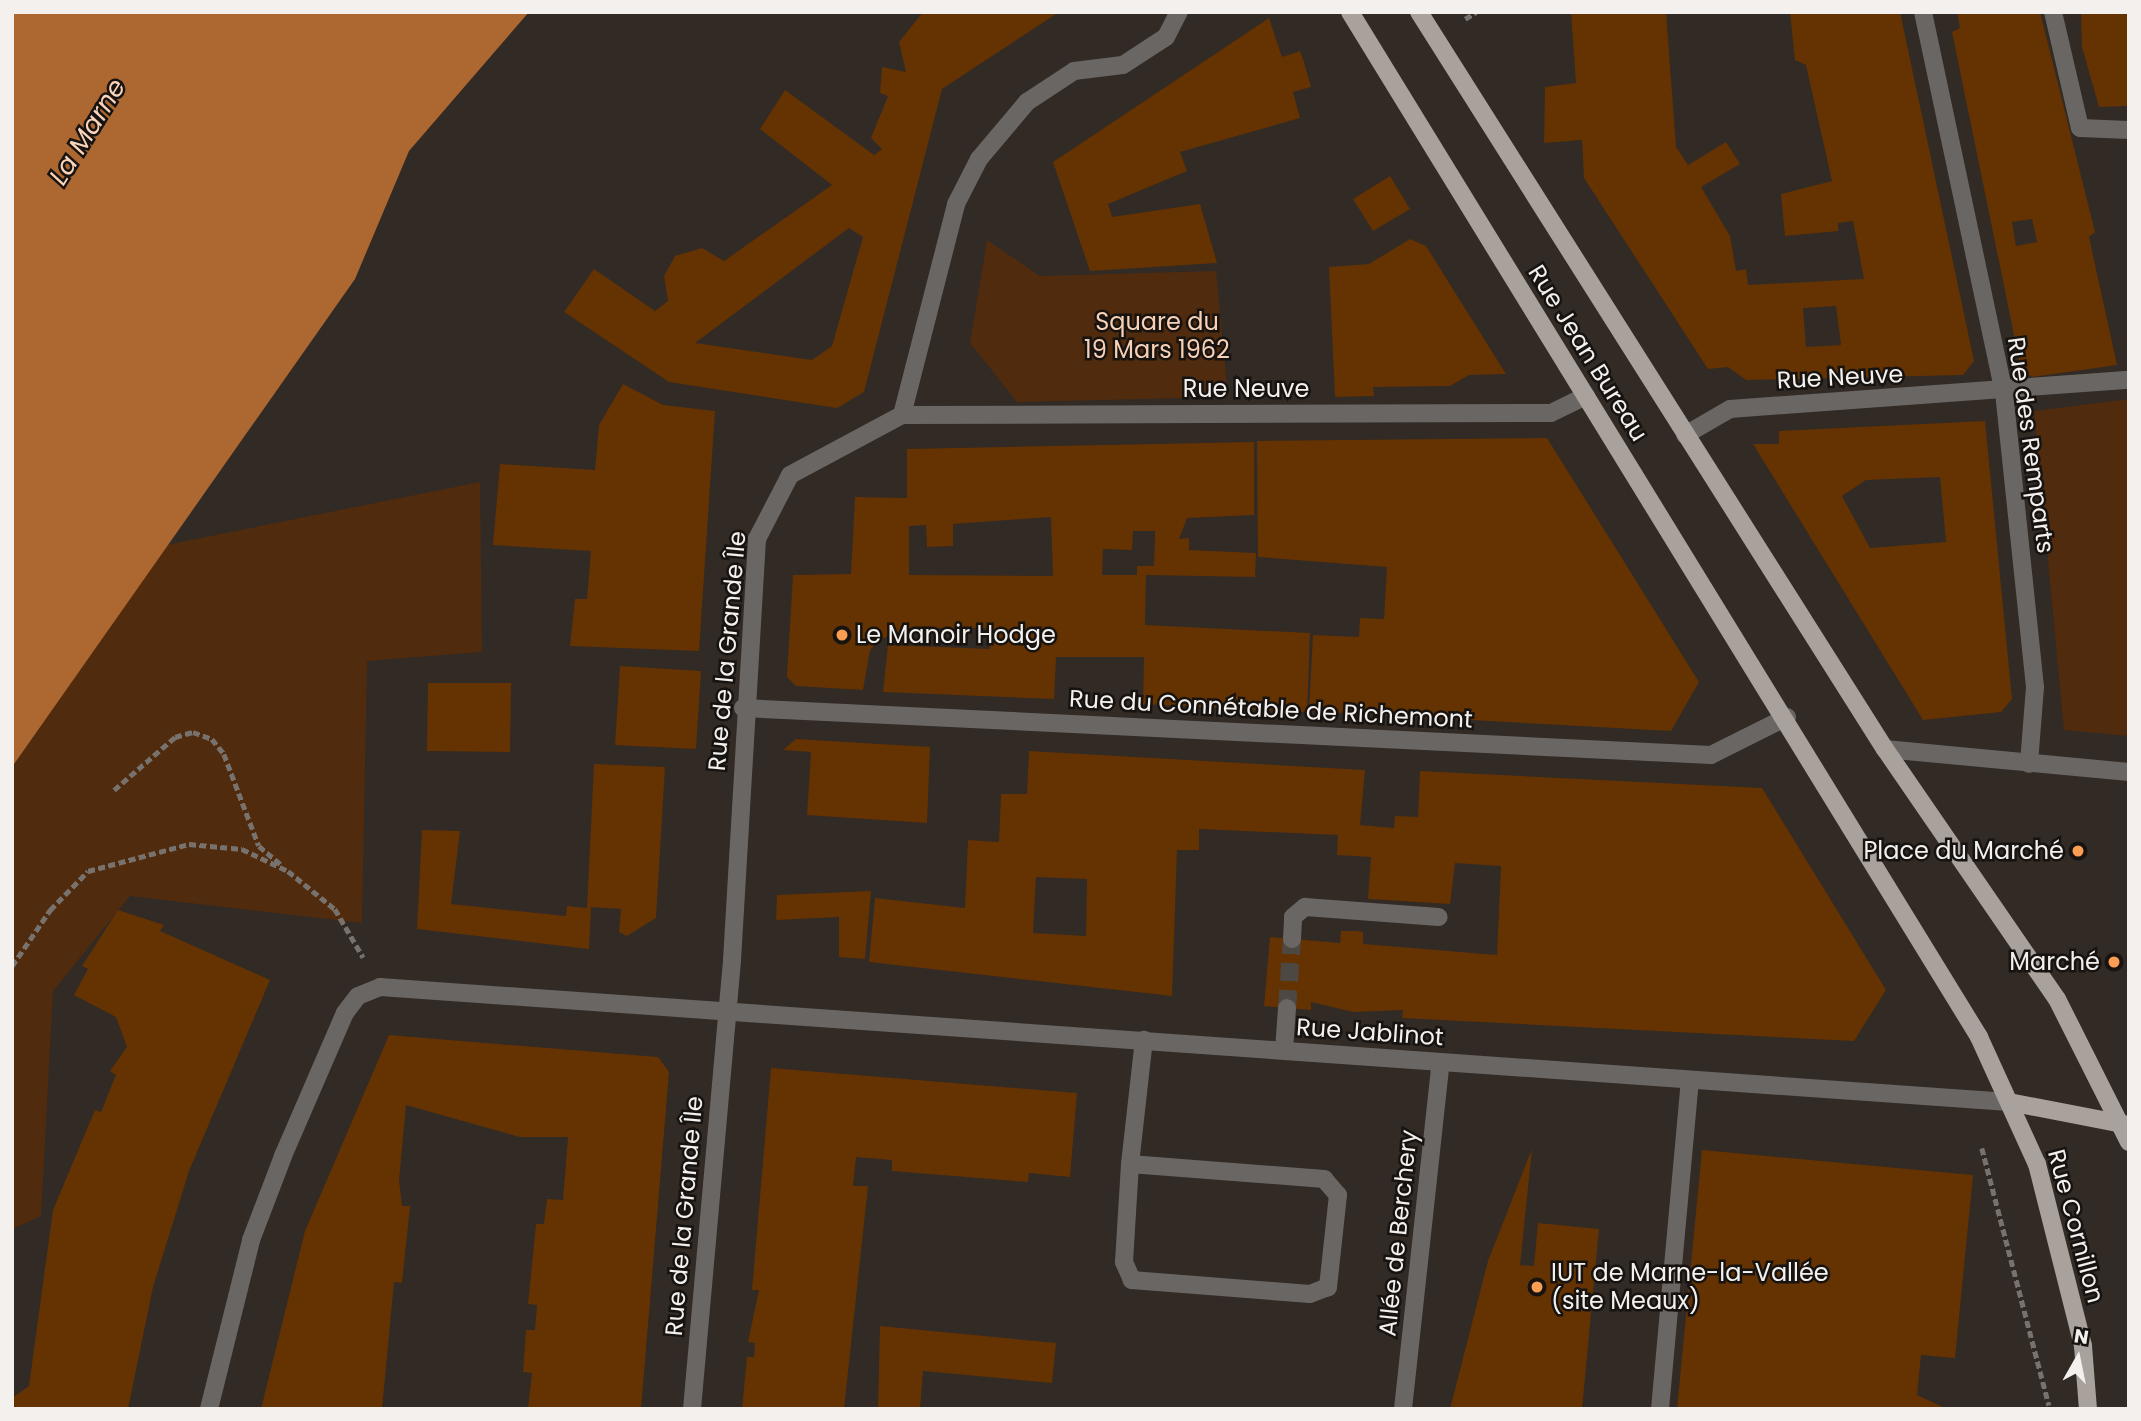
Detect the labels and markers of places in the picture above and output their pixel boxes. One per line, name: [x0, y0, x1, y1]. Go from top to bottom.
place label: Le Manoir Hodge: [856, 621, 1056, 649]
marker: Le Manoir Hodge: [834, 627, 850, 643]
place label: Place du Marché: [1863, 837, 2064, 865]
marker: Place du Marché: [2070, 843, 2086, 859]
place label: Marché: [2009, 948, 2100, 976]
marker: Marché: [2106, 954, 2122, 970]
place label: IUT de Marne-la-Vallée (site Meaux): [1551, 1259, 1829, 1315]
marker: IUT de Marne-la-Vallée (site Meaux): [1529, 1279, 1545, 1295]

